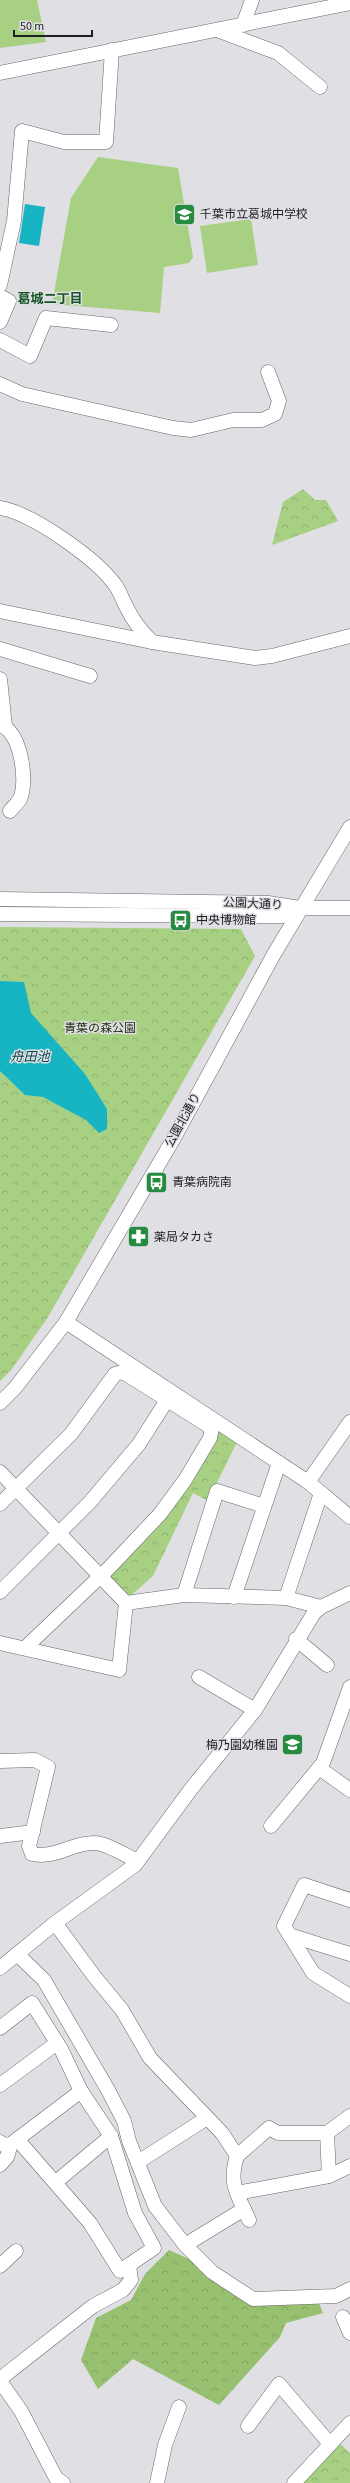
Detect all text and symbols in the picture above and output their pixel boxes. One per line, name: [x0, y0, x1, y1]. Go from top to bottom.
scale bar: [14, 12, 92, 38]
text: 50 m: [20, 18, 44, 35]
school or university icon: 千葉市立葛城中学校: [171, 201, 197, 227]
place label: 千葉市立葛城中学校: [200, 206, 308, 223]
district label: 葛城二丁目: [17, 290, 83, 308]
street label: 公園大通り: [223, 894, 283, 914]
bus stop icon: 中央博物館: [168, 907, 194, 933]
place label: 中央博物館: [196, 912, 256, 929]
park label: 青葉の森公園: [64, 1020, 136, 1037]
water label: 舟田池: [10, 1048, 51, 1066]
street label: 公園北通り: [161, 1090, 205, 1150]
bus stop icon: 青葉病院南: [143, 1169, 169, 1195]
place label: 青葉病院南: [172, 1174, 232, 1191]
pharmacy icon: 薬局タカさ: [125, 1224, 151, 1250]
place label: 薬局タカさ: [154, 1229, 214, 1246]
school or university icon: 梅乃園幼稚園: [280, 1732, 306, 1758]
place label: 梅乃園幼稚園: [206, 1737, 278, 1754]

